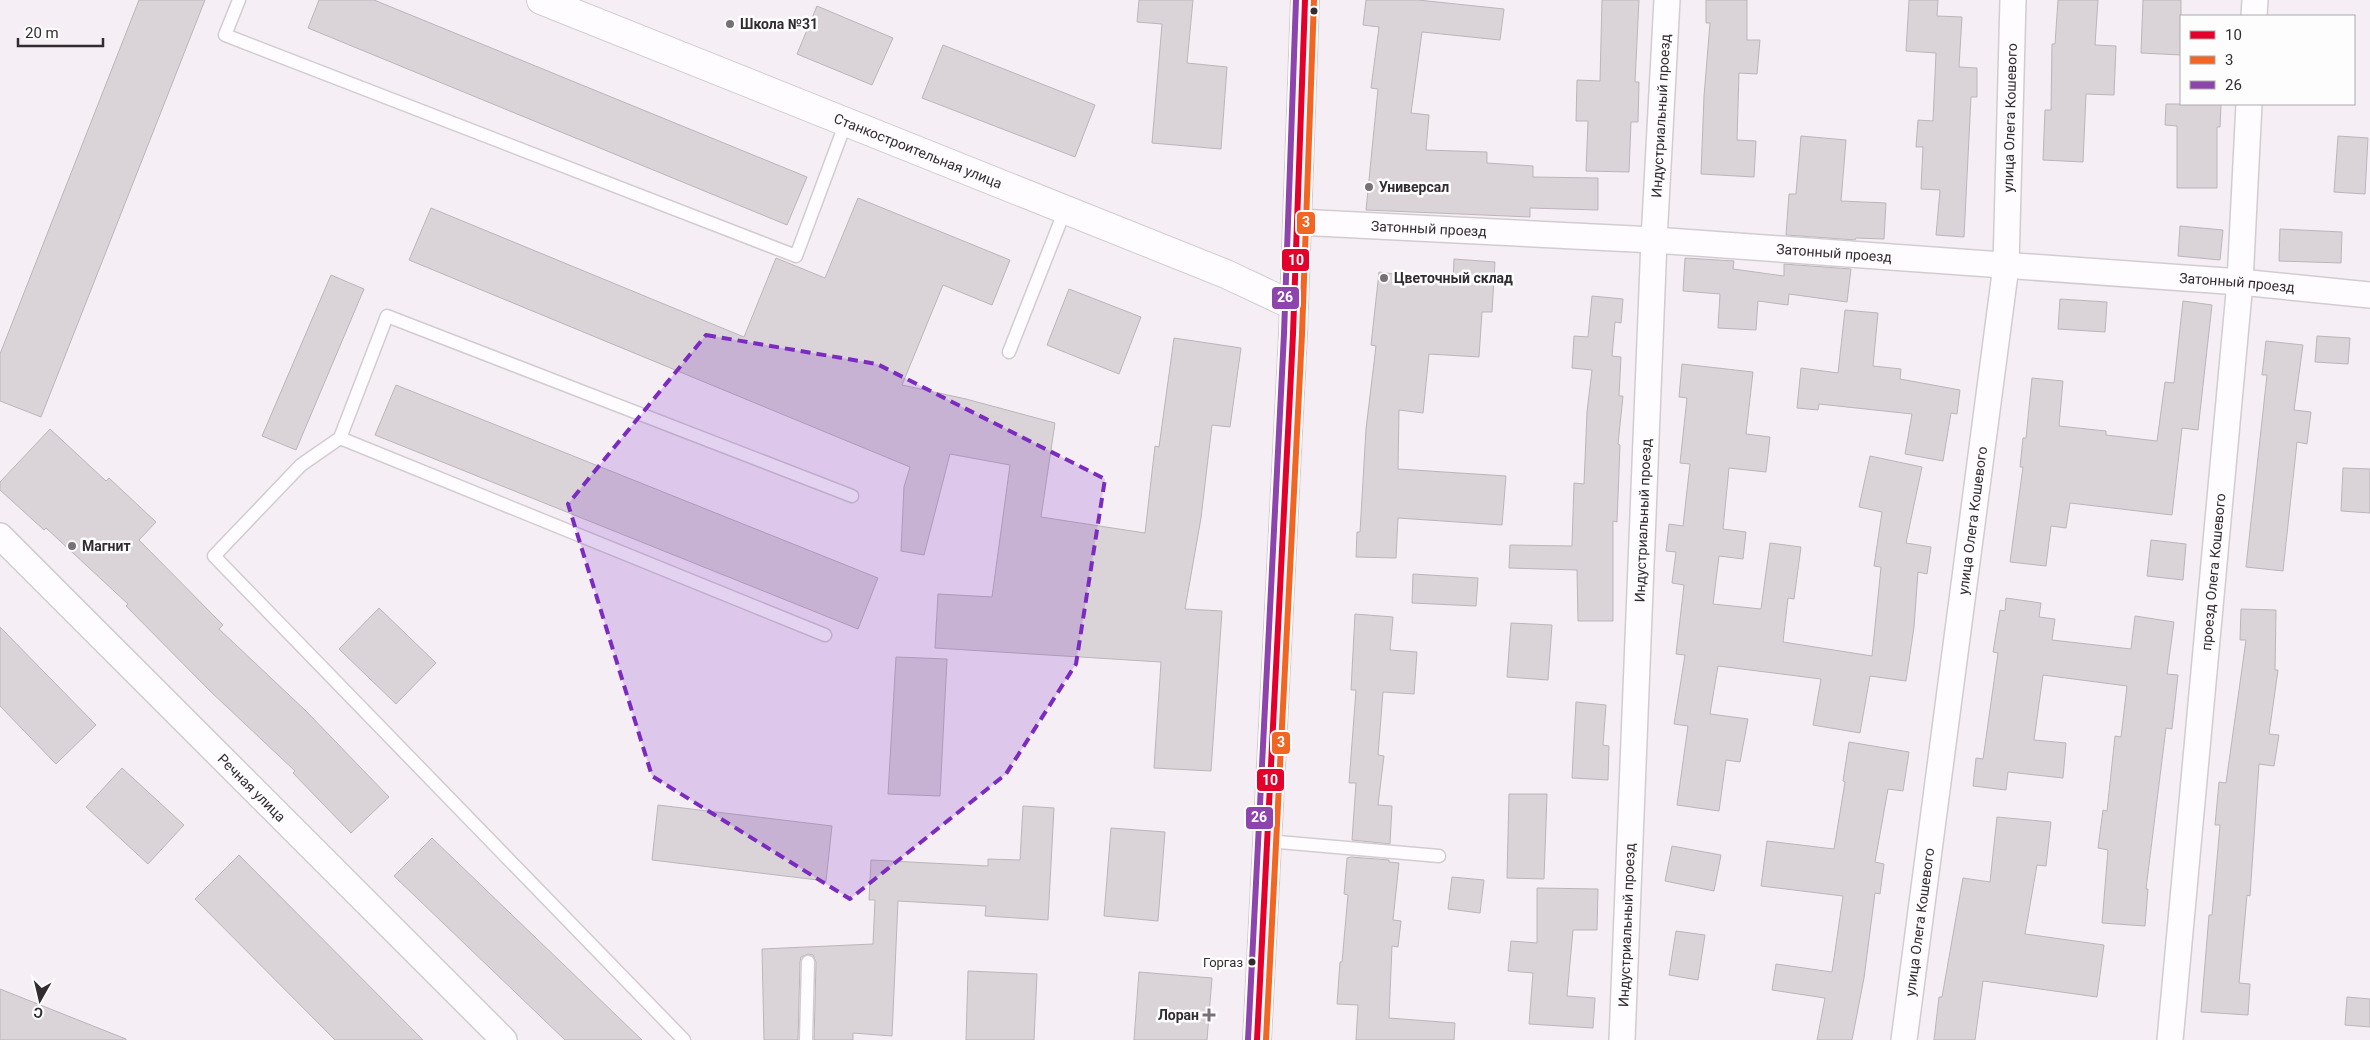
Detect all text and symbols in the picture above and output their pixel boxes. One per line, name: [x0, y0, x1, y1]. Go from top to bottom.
unlabelled marker: [1309, 6, 1319, 16]
scale bar: [18, 15, 102, 47]
legend: [2180, 15, 2355, 105]
place label: Школа №31: [740, 16, 818, 32]
marker: Школа №31: [724, 18, 736, 30]
text: 20 m: [25, 24, 59, 42]
text: 10: [2225, 26, 2242, 44]
street label: Индустриальный проезд: [1648, 33, 1673, 198]
street label: улица Олега Кошевого: [2000, 43, 2020, 193]
text: 3: [2225, 51, 2233, 69]
text: 26: [2225, 76, 2242, 94]
street label: Станкостроительная улица: [832, 110, 1004, 192]
place label: Универсал: [1379, 179, 1449, 195]
marker: Универсал: [1363, 181, 1375, 193]
line badge: 3: [1296, 211, 1316, 235]
text: 3: [1302, 214, 1310, 230]
street label: Затонный проезд: [1371, 218, 1488, 240]
street label: Затонный проезд: [1776, 241, 1893, 265]
line badge: 10: [1281, 248, 1310, 272]
text: 10: [1288, 252, 1304, 268]
place label: Цветочный склад: [1394, 270, 1513, 286]
street label: Затонный проезд: [2179, 270, 2296, 295]
marker: Цветочный склад: [1378, 272, 1390, 284]
line badge: 26: [1271, 286, 1300, 310]
text: 26: [1277, 289, 1293, 305]
street label: Индустриальный проезд: [1632, 438, 1654, 603]
street label: улица Олега Кошевого: [1955, 445, 1990, 596]
street label: проезд Олега Кошевого: [2198, 493, 2228, 651]
place label: Магнит: [82, 538, 131, 554]
marker: Магнит: [66, 540, 78, 552]
line badge: 3: [1271, 731, 1291, 755]
text: 3: [1277, 734, 1285, 750]
street label: Речная улица: [215, 751, 289, 825]
line badge: 10: [1256, 768, 1285, 792]
text: 10: [1262, 772, 1278, 788]
line badge: 26: [1245, 806, 1274, 830]
text: 26: [1251, 809, 1267, 825]
street label: Индустриальный проезд: [1615, 842, 1638, 1007]
street label: улица Олега Кошевого: [1902, 847, 1937, 997]
place label: Горгаз: [1203, 955, 1243, 970]
marker: Горгаз: [1247, 957, 1257, 967]
north arrow: [15, 975, 65, 1025]
text: С: [33, 1004, 44, 1021]
place label: Лоран: [1158, 1007, 1199, 1023]
marker: Лоран: [1203, 1009, 1215, 1021]

